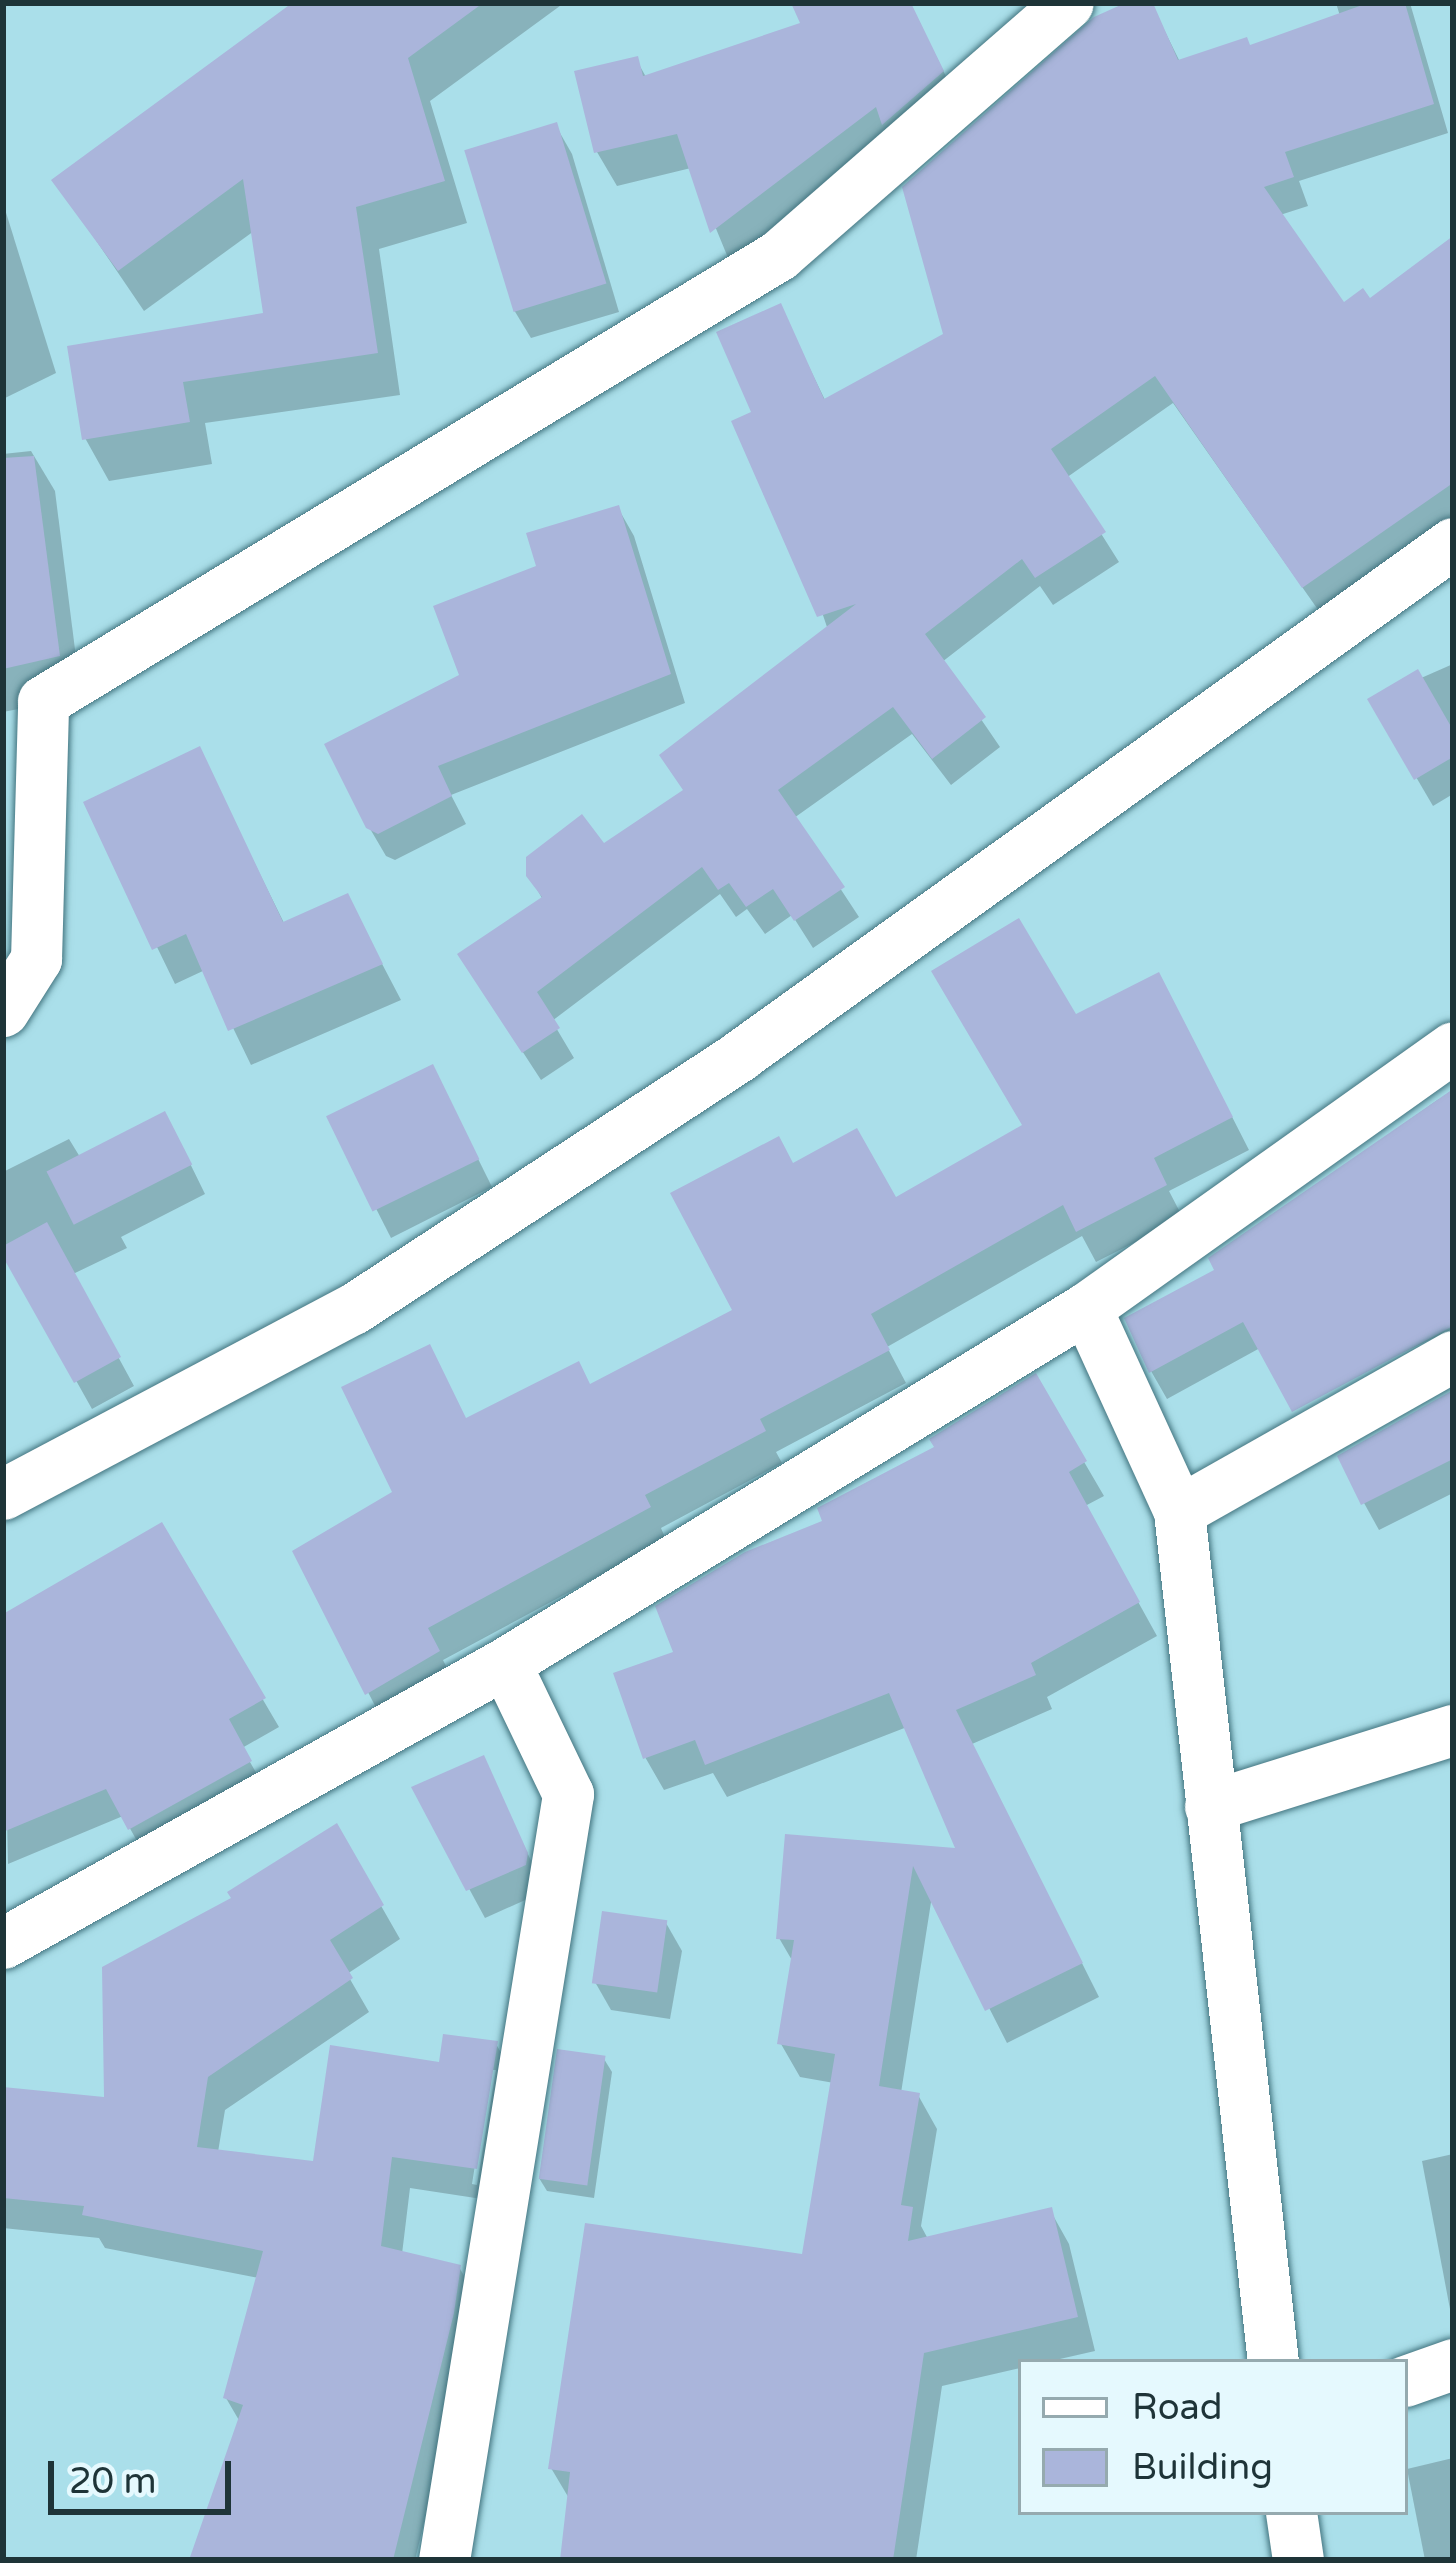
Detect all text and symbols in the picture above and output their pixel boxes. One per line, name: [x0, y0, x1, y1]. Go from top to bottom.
legend: [1018, 2359, 1408, 2515]
text: Road: [1132, 2386, 1222, 2429]
scale bar: [54, 2437, 237, 2511]
text: Building: [1132, 2446, 1273, 2489]
text: 20 m: [69, 2460, 157, 2503]

